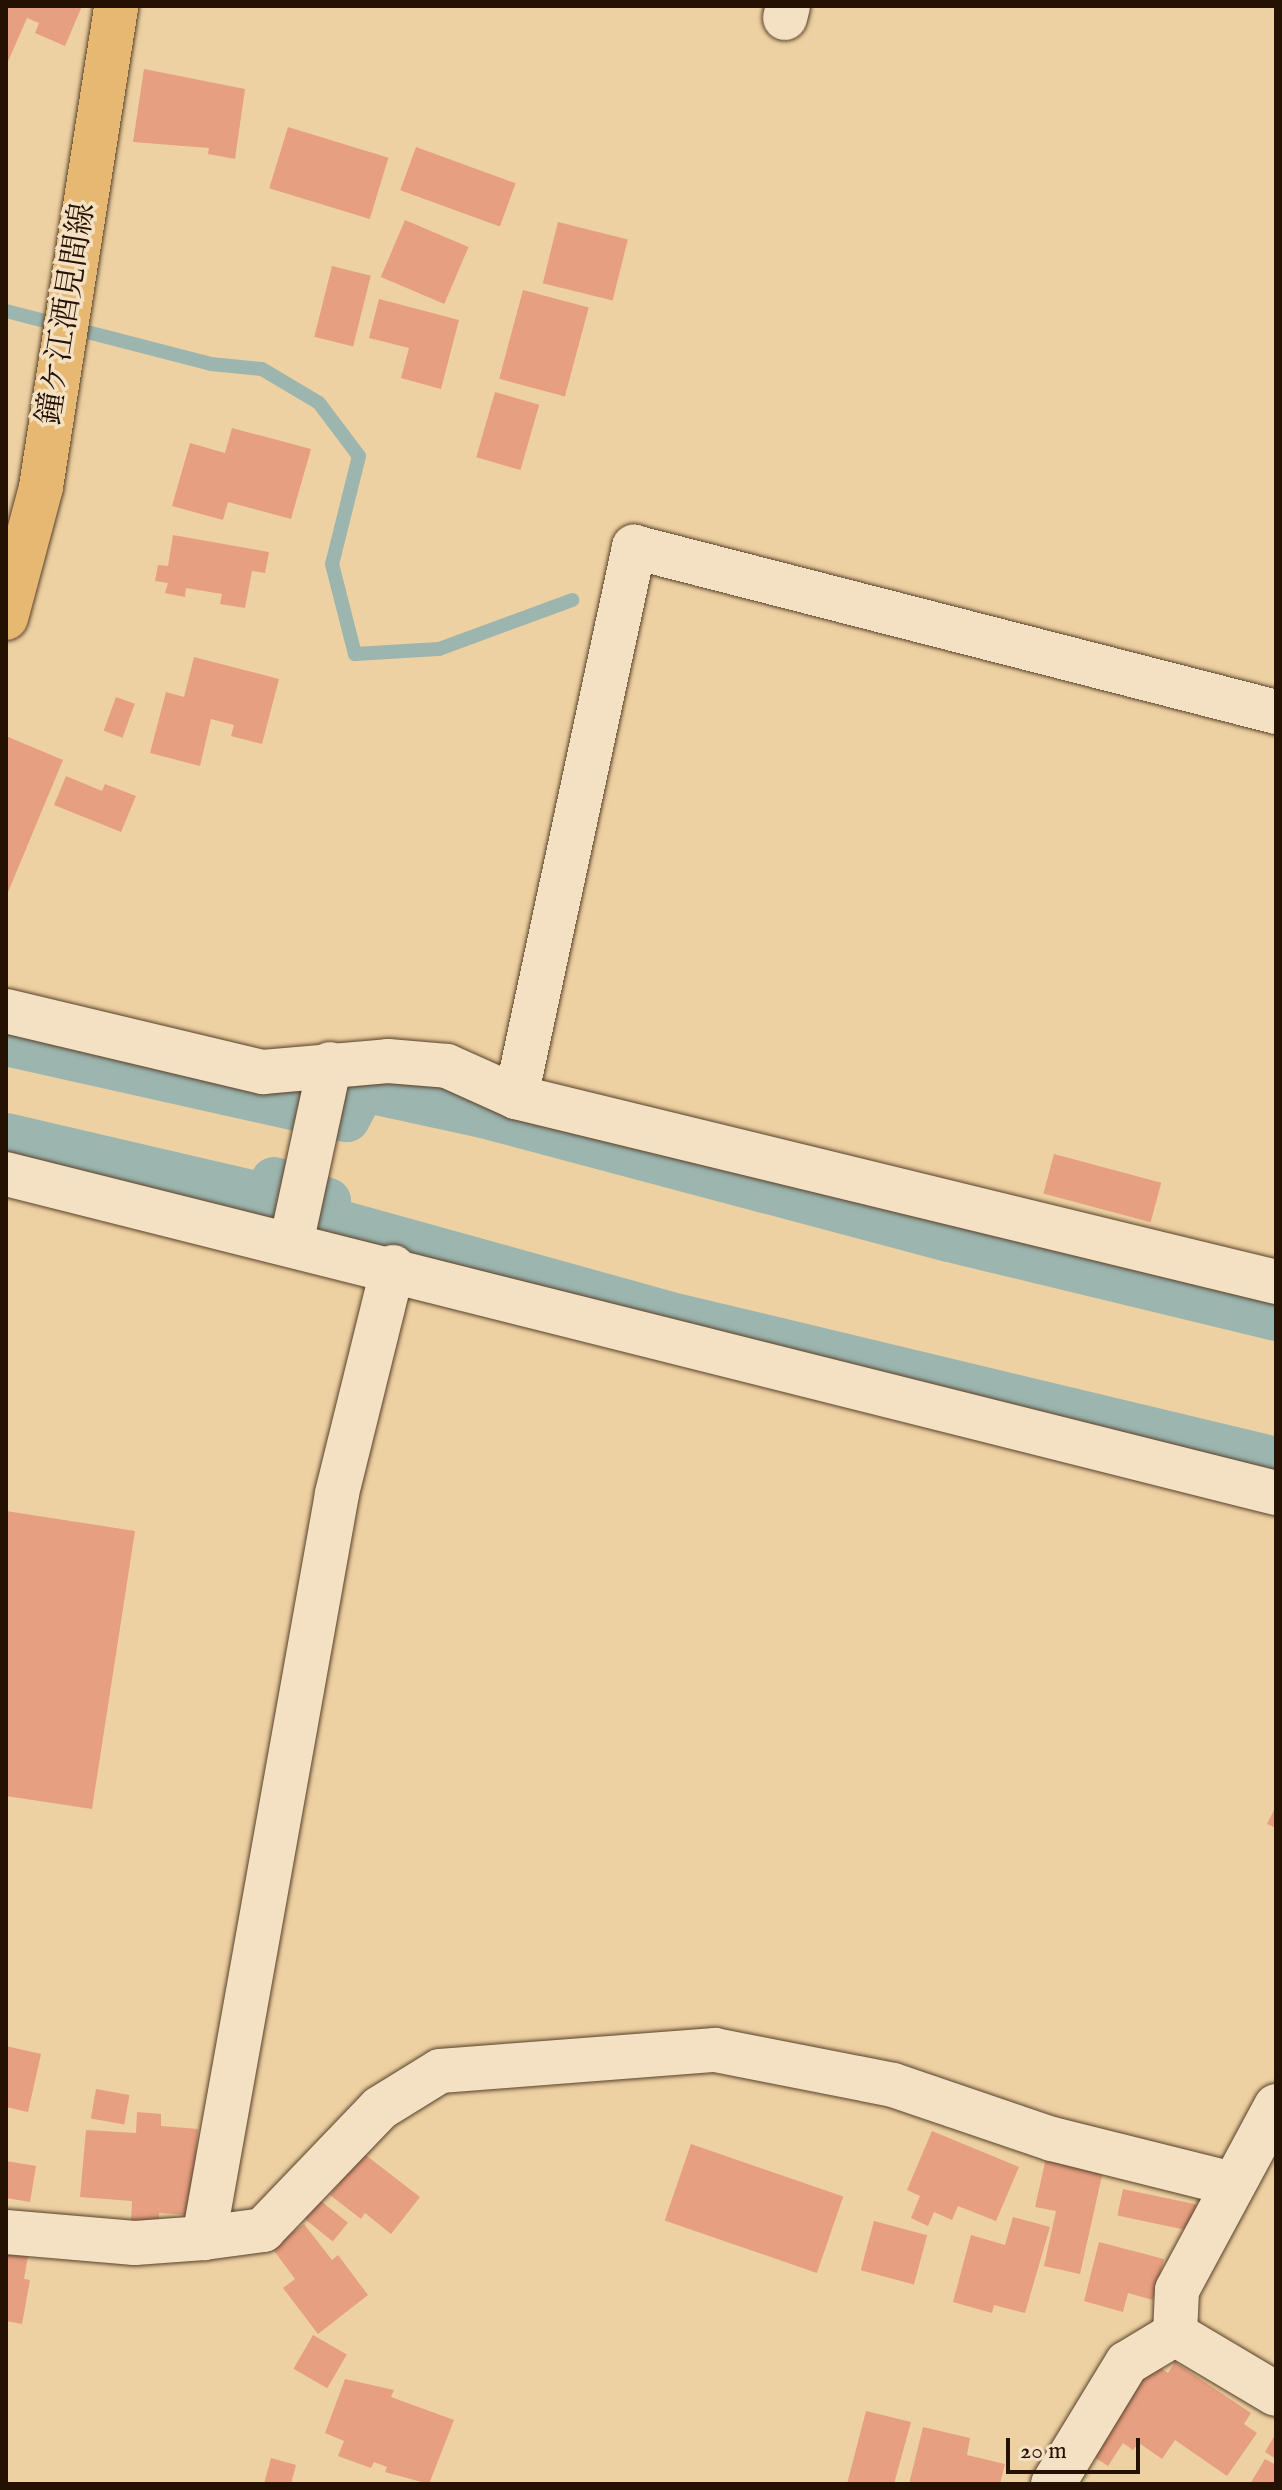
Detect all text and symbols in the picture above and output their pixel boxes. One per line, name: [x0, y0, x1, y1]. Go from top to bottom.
street label: 鐘ケ江酒見間線: [32, 200, 104, 428]
scale bar: [1010, 2422, 1144, 2472]
text: 20 m: [1020, 2436, 1067, 2467]

